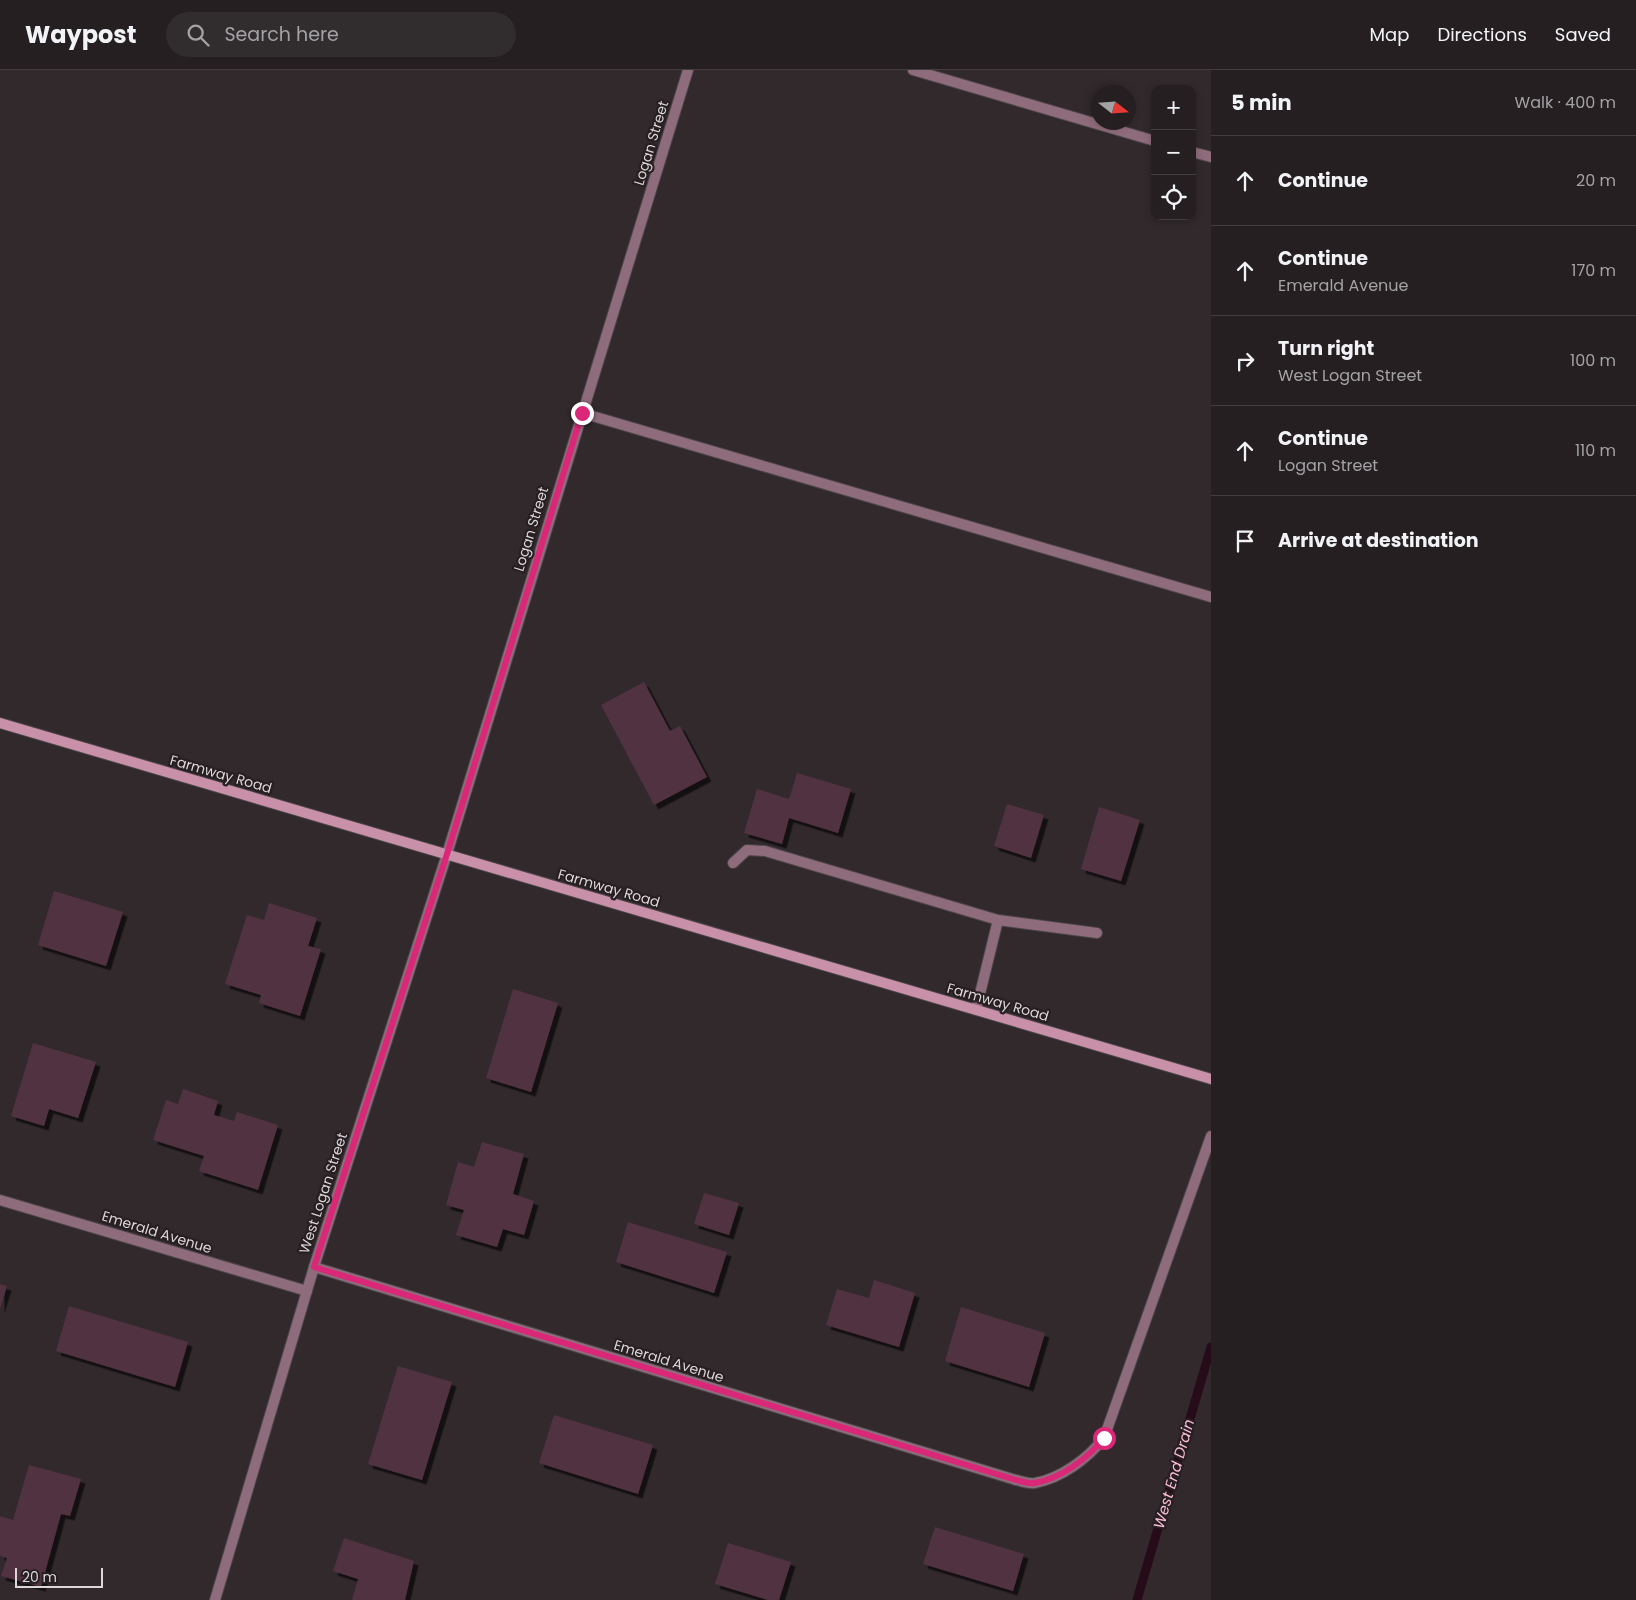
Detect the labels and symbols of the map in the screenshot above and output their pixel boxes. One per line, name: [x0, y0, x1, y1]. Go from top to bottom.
north arrow: [1091, 85, 1136, 130]
street label: Logan Street: [629, 98, 673, 188]
route end: [571, 402, 594, 425]
street label: Logan Street: [509, 484, 553, 574]
street label: Farmway Road: [168, 750, 274, 798]
street label: Farmway Road: [556, 864, 662, 912]
street label: Farmway Road: [945, 978, 1051, 1026]
street label: West Logan Street: [294, 1130, 352, 1256]
street label: Emerald Avenue: [99, 1206, 215, 1258]
street label: Emerald Avenue: [611, 1335, 727, 1387]
water label: West End Drain: [1148, 1417, 1199, 1531]
route start: [1093, 1427, 1116, 1450]
scale bar: [15, 1565, 102, 1588]

